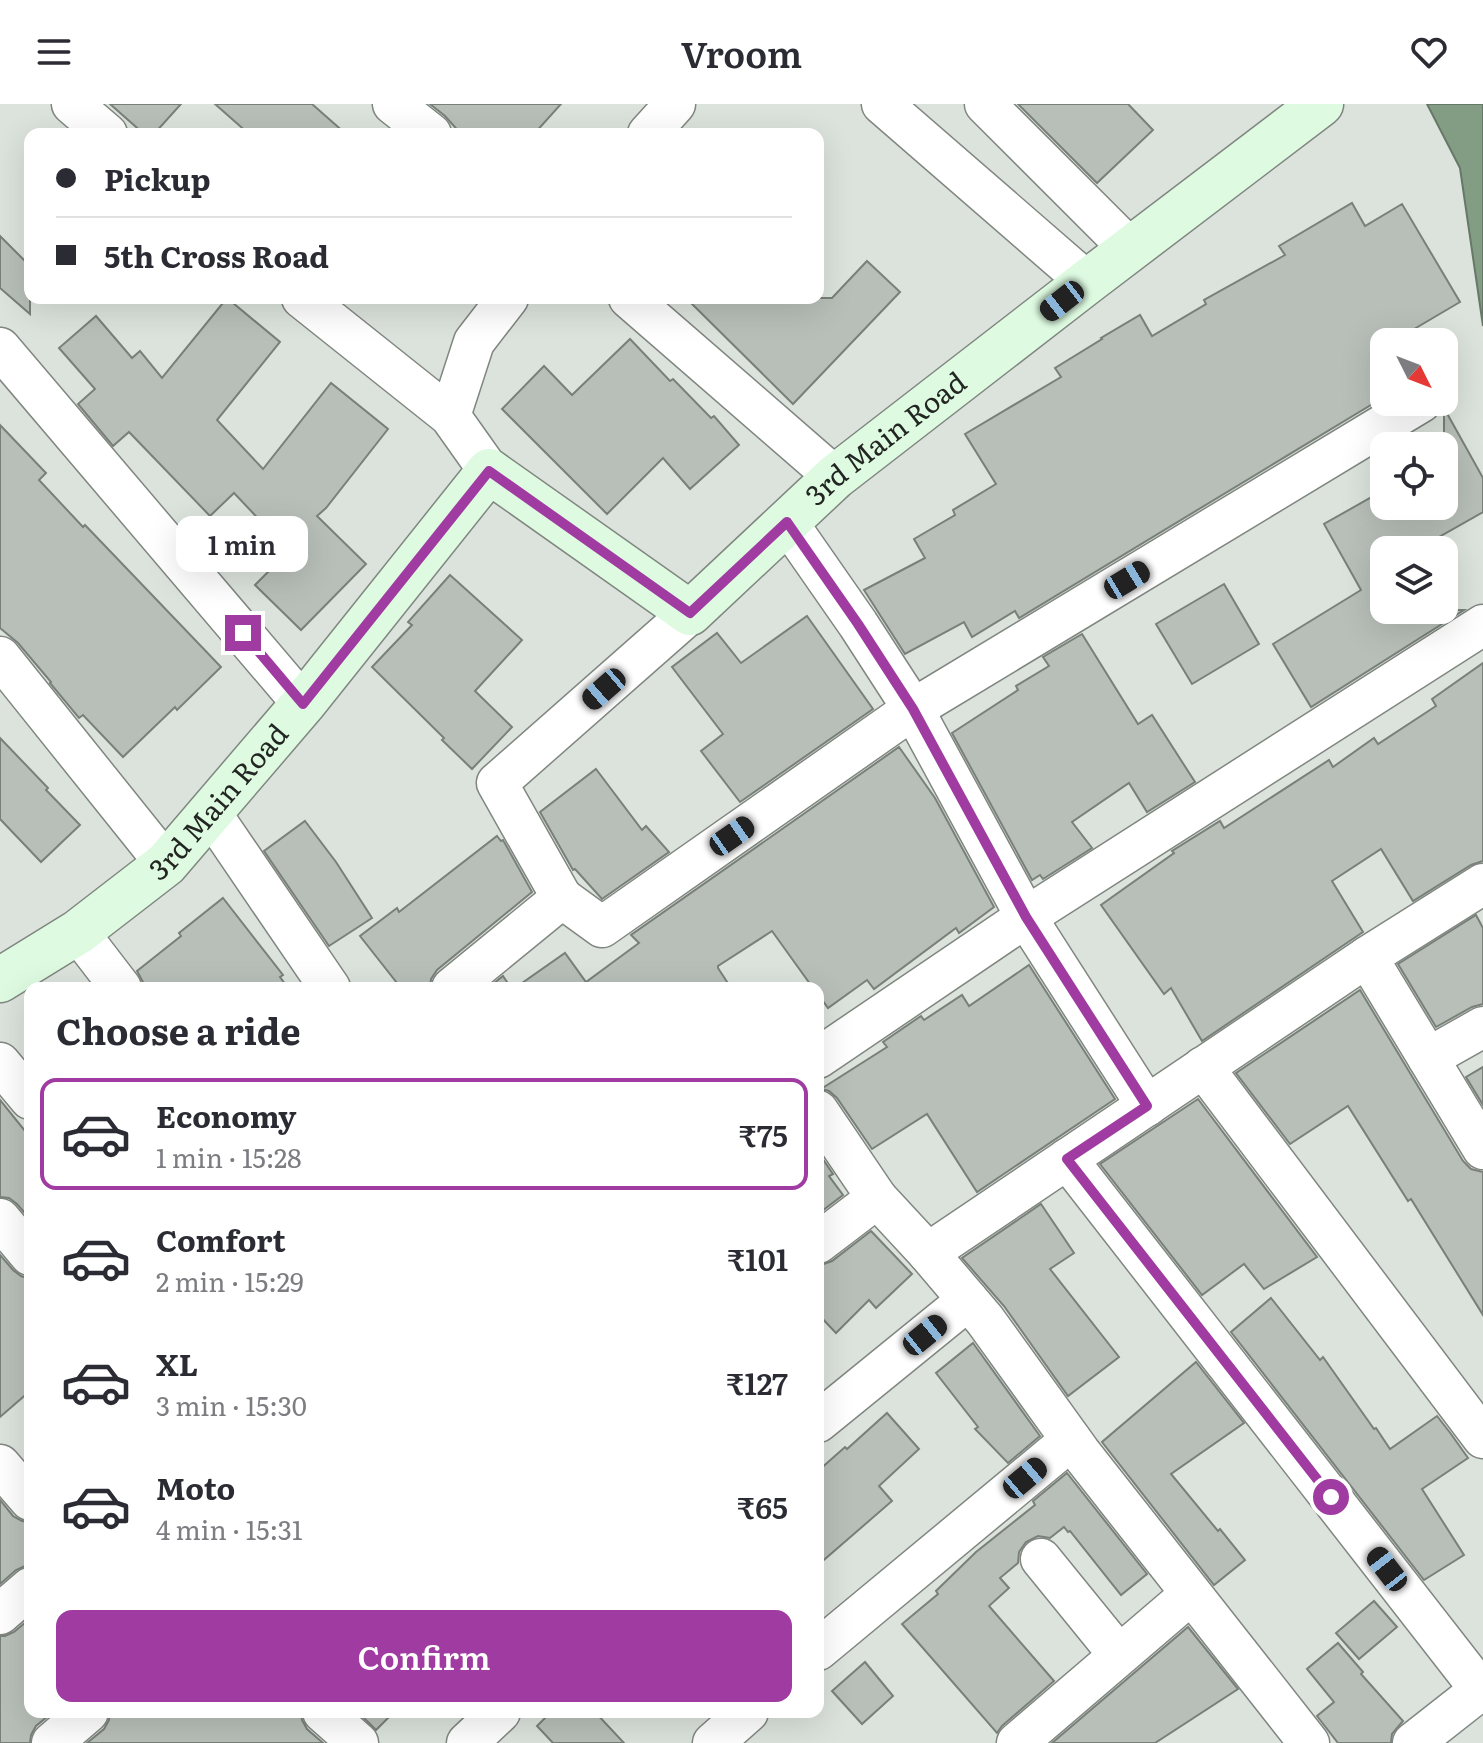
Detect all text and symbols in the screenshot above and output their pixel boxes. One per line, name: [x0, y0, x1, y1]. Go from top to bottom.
text: Vroom: [681, 26, 802, 79]
icon: menu: [32, 30, 76, 74]
icon: heart: [1407, 30, 1451, 74]
text: Pickup: [104, 156, 211, 200]
text: 5th Cross Road: [104, 233, 329, 277]
car: [1036, 277, 1088, 325]
north arrow: [1370, 328, 1458, 416]
map controls: [1370, 328, 1458, 624]
street label: 3rd Main Road: [794, 360, 974, 514]
button: locate: [1370, 432, 1458, 520]
callout: 1 min: [177, 517, 309, 573]
text: 1 min: [208, 524, 276, 563]
button: layers: [1370, 536, 1458, 624]
car: [1100, 557, 1154, 603]
route end: [225, 615, 261, 651]
car: [578, 664, 630, 714]
street label: 3rd Main Road: [139, 713, 297, 889]
car: [705, 812, 759, 860]
text: Choose a ride: [56, 1003, 301, 1056]
text: Economy: [156, 1093, 296, 1137]
icon: car: [60, 1098, 132, 1170]
text: ₹75: [739, 1112, 788, 1156]
text: 1 min · 15:28: [156, 1137, 302, 1176]
text: Comfort: [156, 1217, 286, 1261]
icon: car: [60, 1222, 132, 1294]
text: ₹101: [727, 1236, 788, 1280]
text: 2 min · 15:29: [156, 1261, 304, 1300]
car: [899, 1311, 951, 1359]
text: XL: [156, 1341, 198, 1385]
icon: car: [60, 1346, 132, 1418]
text: ₹127: [726, 1360, 788, 1404]
text: 3 min · 15:30: [156, 1385, 307, 1424]
car: [999, 1453, 1051, 1503]
text: Moto: [156, 1465, 235, 1509]
icon: car: [60, 1470, 132, 1542]
route start: [1313, 1479, 1349, 1515]
text: ₹65: [737, 1484, 788, 1528]
text: 4 min · 15:31: [156, 1509, 303, 1548]
car: [1363, 1543, 1411, 1595]
button: Confirm: [56, 1610, 792, 1702]

